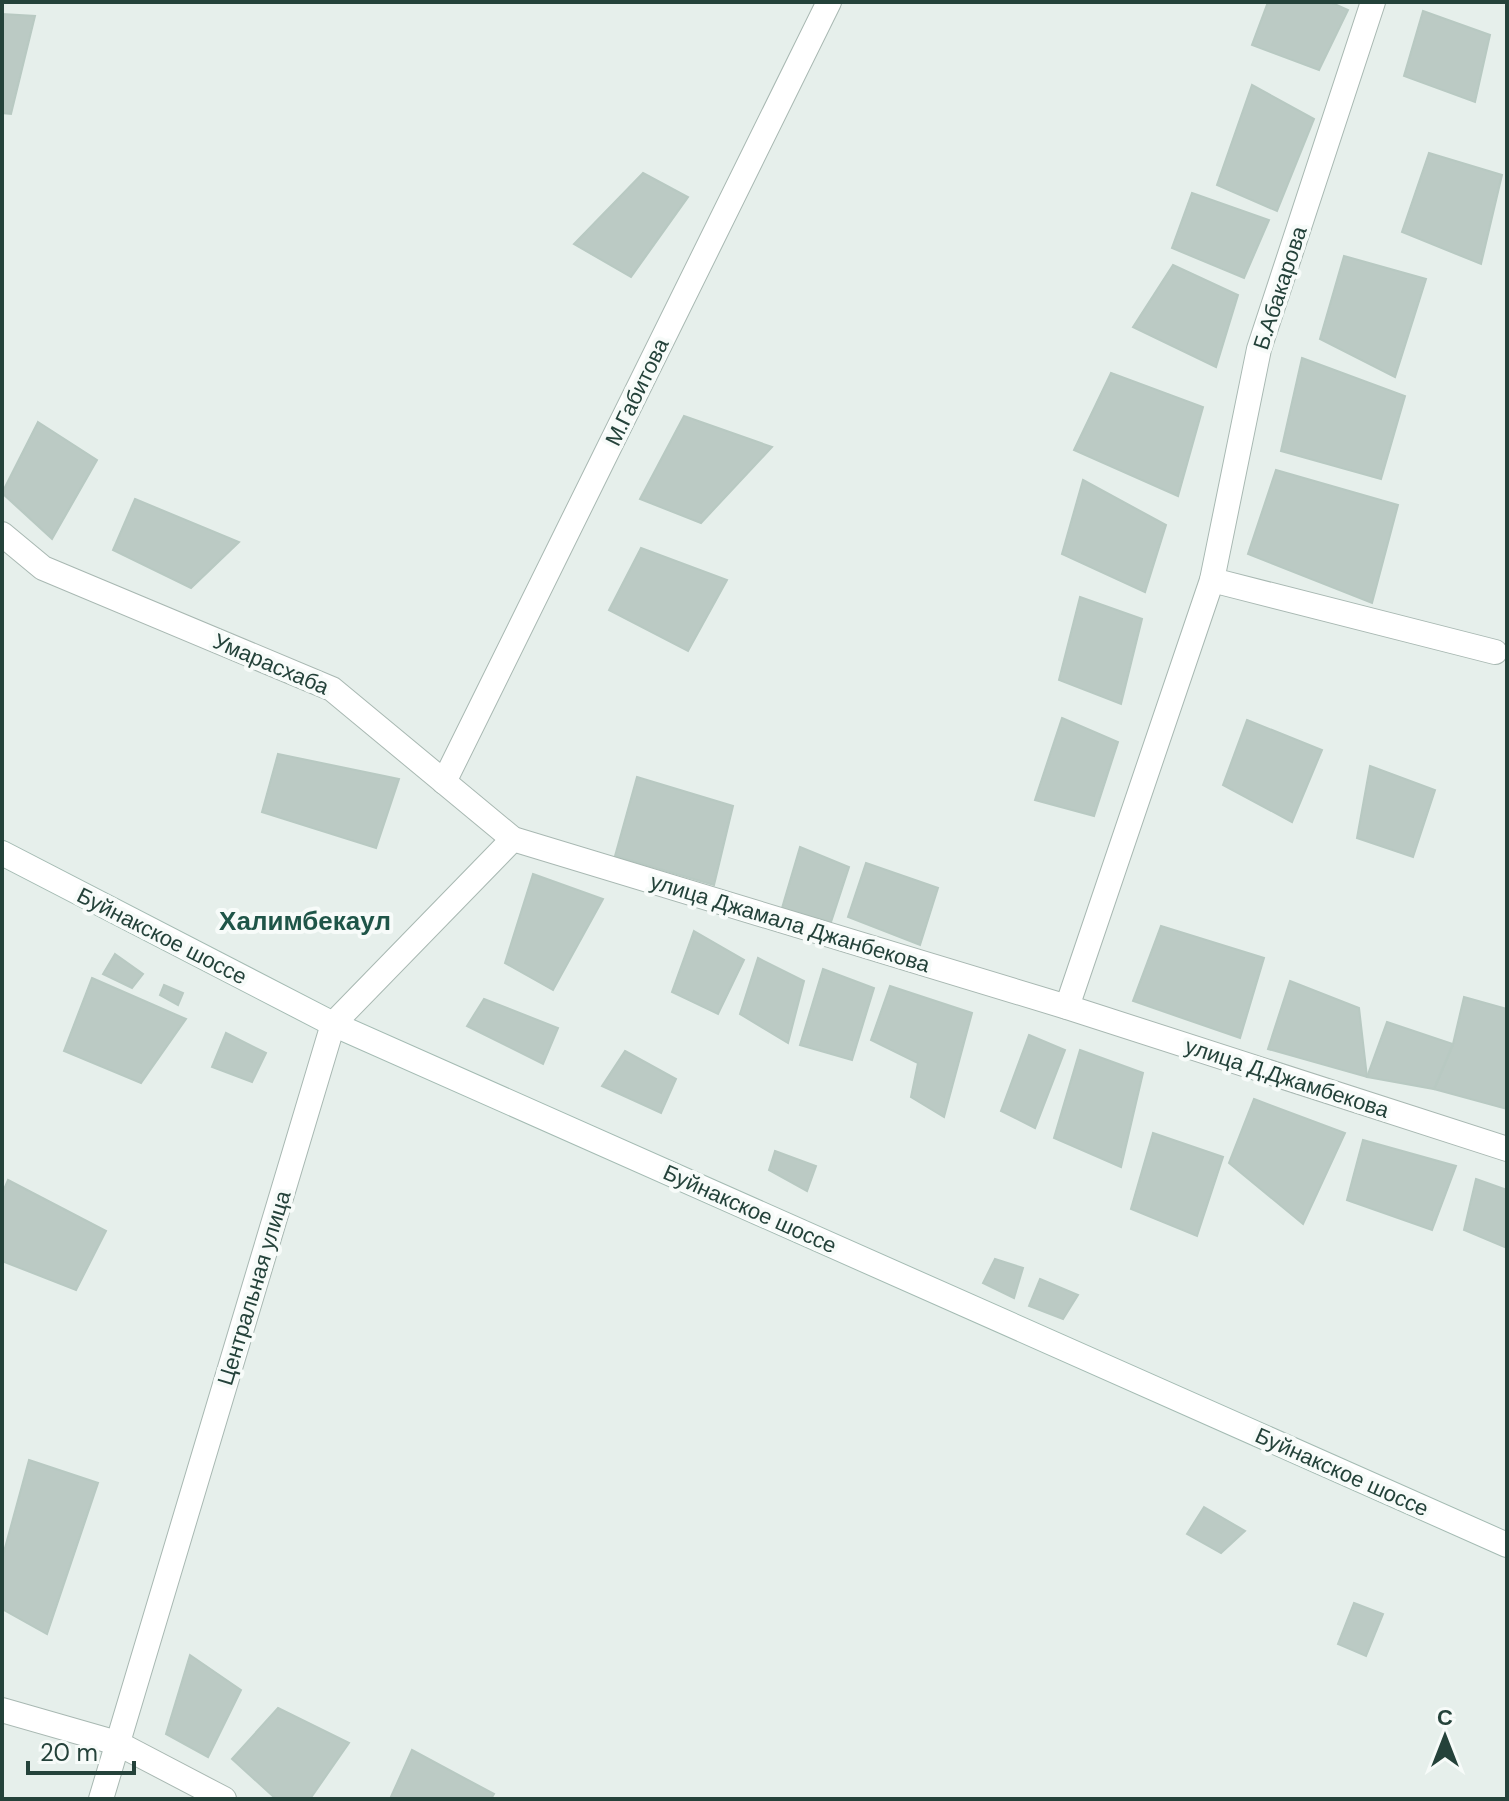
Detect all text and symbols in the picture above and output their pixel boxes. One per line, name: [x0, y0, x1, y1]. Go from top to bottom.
street label: Б.Абакарова: [1246, 222, 1314, 353]
street label: М.Габитова: [598, 333, 676, 451]
street label: Умарасхаба: [209, 627, 334, 702]
street label: улица Джамала Джанбекова: [647, 867, 934, 980]
street label: Буйнакское шоссе: [72, 881, 252, 991]
district label: Халимбекаул: [219, 904, 391, 938]
street label: улица Д.Джамбекова: [1181, 1031, 1393, 1125]
street label: Буйнакское шоссе: [659, 1158, 841, 1260]
street label: Центральная улица: [211, 1186, 298, 1389]
street label: Буйнакское шоссе: [1251, 1421, 1433, 1523]
north arrow: [1405, 1697, 1485, 1777]
text: С: [1437, 1703, 1453, 1732]
scale bar: [28, 1725, 134, 1775]
text: 20 m: [40, 1737, 98, 1768]

